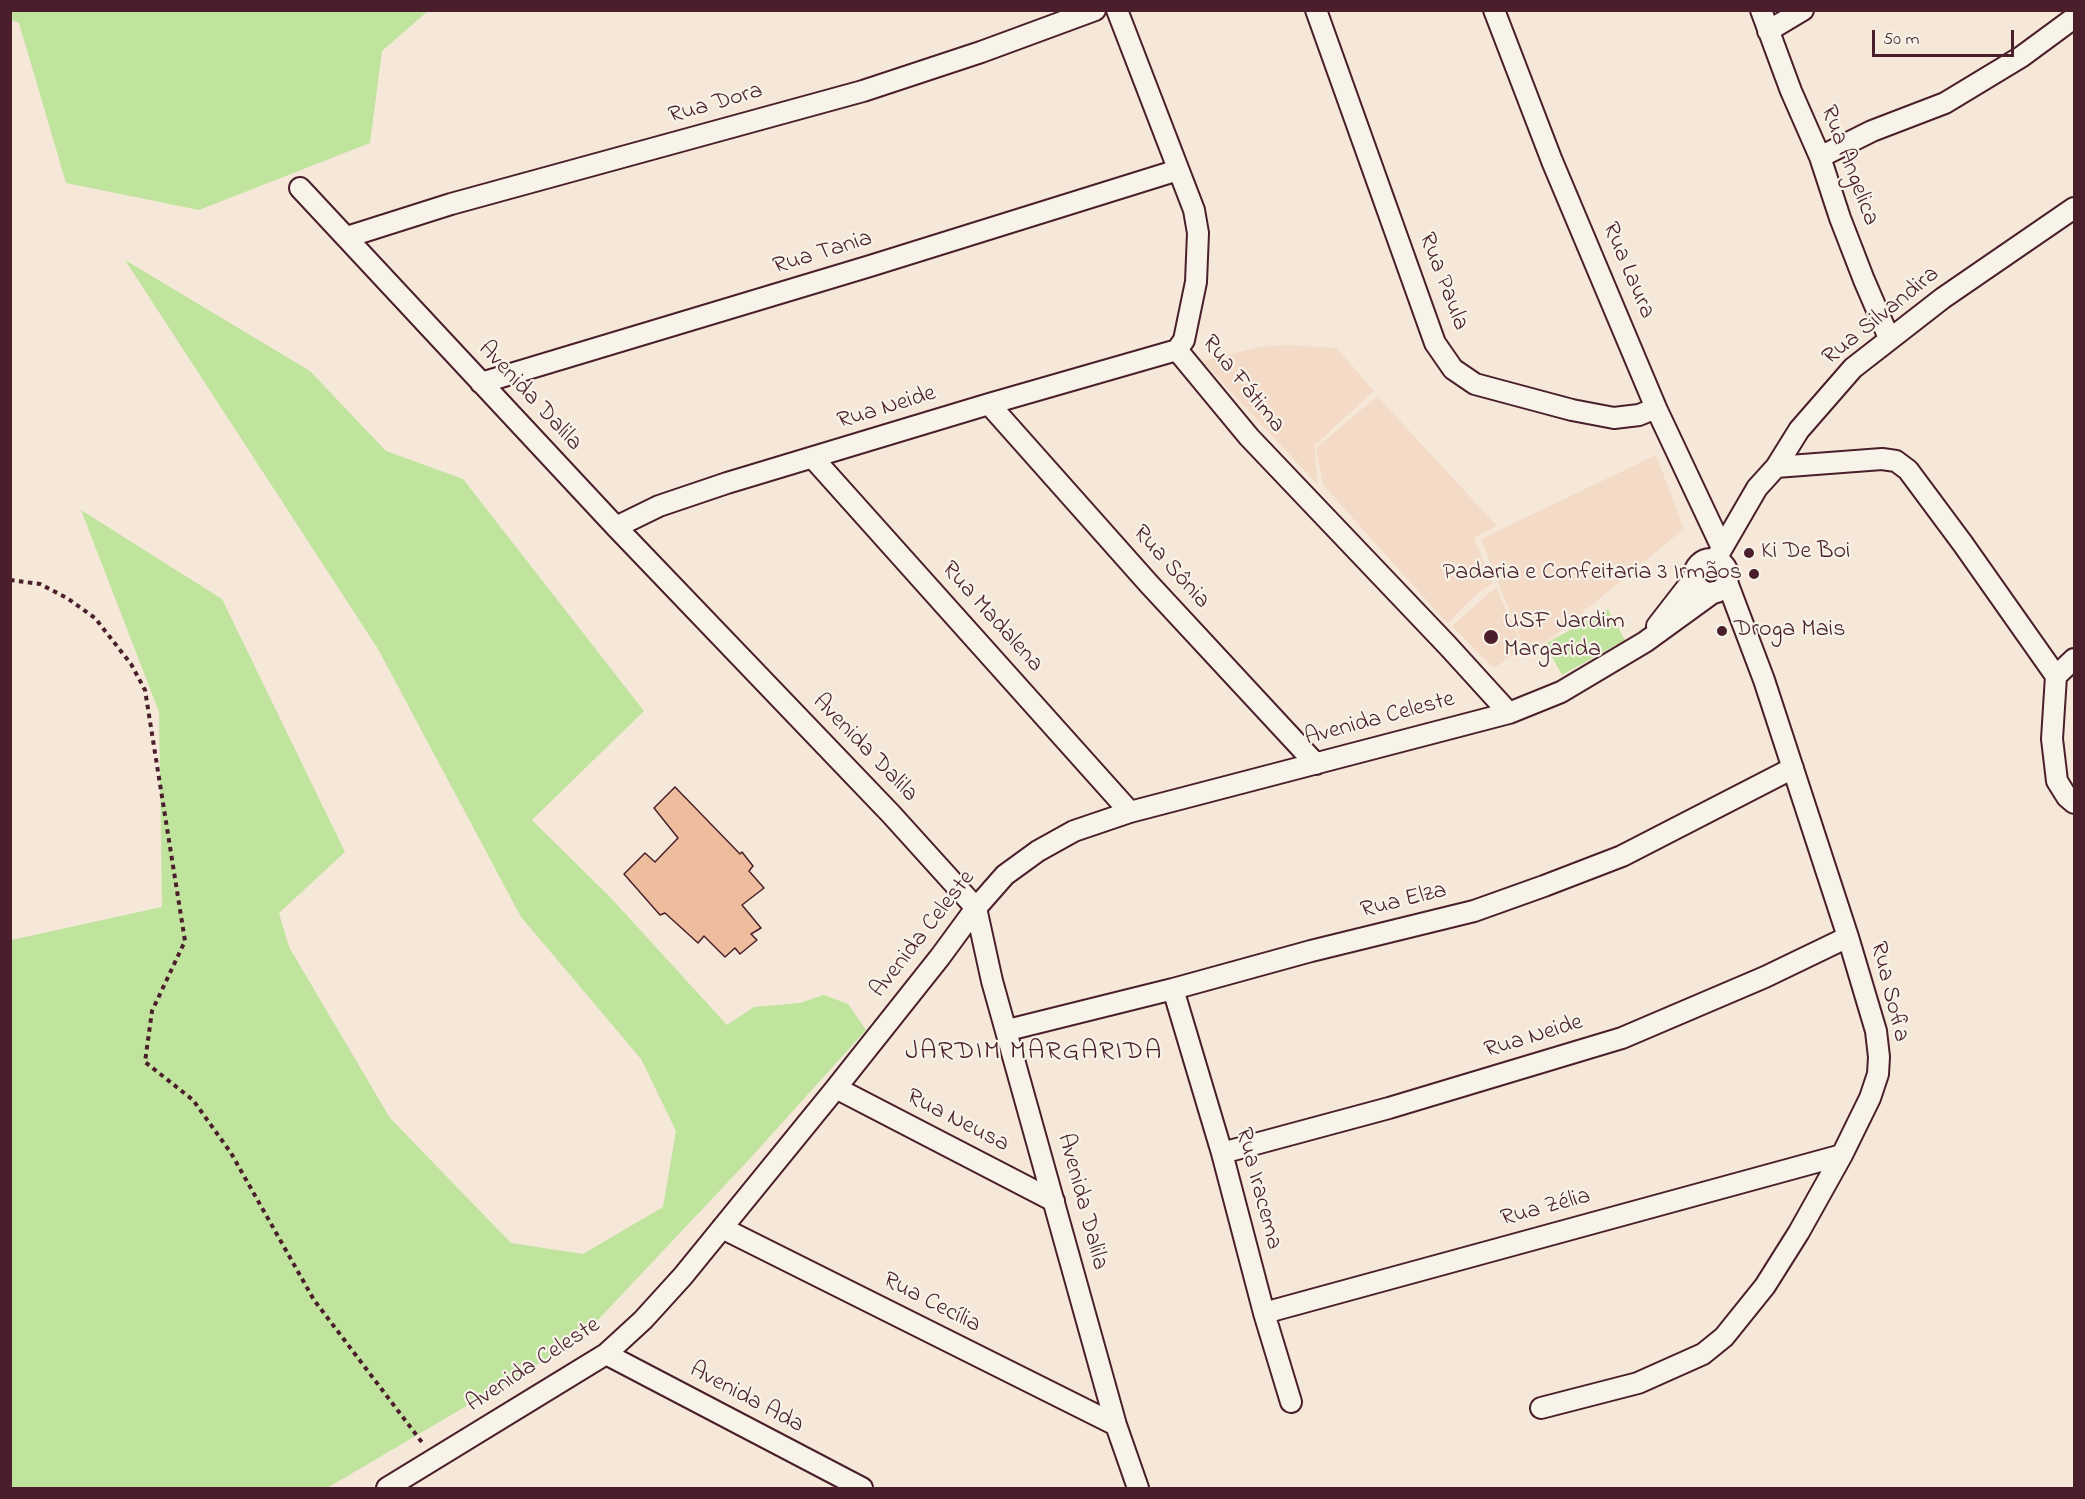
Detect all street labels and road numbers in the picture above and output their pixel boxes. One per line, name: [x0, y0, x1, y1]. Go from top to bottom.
street label: Rua Dora: [666, 78, 766, 132]
street label: Rua Angelica: [1812, 102, 1884, 230]
street label: Rua Laura: [1594, 219, 1660, 323]
street label: Rua Tania: [770, 225, 876, 283]
street label: Rua Paula: [1410, 229, 1474, 335]
street label: Rua Silvandira: [1818, 261, 1946, 373]
street label: Rua Fátima: [1194, 330, 1290, 440]
street label: Avenida Dalila: [471, 336, 587, 458]
street label: Rua Neide: [834, 380, 940, 438]
street label: Rua Sônia: [1125, 520, 1215, 616]
street label: Rua Madalena: [934, 557, 1048, 679]
street label: Avenida Celeste: [1302, 686, 1458, 754]
street label: Avenida Dalila: [805, 689, 923, 809]
street label: Avenida Celeste: [865, 866, 983, 1004]
street label: Rua Elza: [1358, 877, 1450, 927]
street label: Rua Sofia: [1862, 939, 1914, 1045]
street label: Rua Neide: [1481, 1009, 1587, 1067]
street label: Rua Neusa: [901, 1084, 1013, 1160]
street label: Rua Iracema: [1227, 1125, 1287, 1253]
street label: Avenida Dalila: [1049, 1131, 1113, 1273]
street label: Rua Zélia: [1498, 1183, 1594, 1235]
street label: Rua Cecília: [877, 1267, 985, 1341]
street label: Avenida Celeste: [462, 1312, 606, 1420]
street label: Avenida Ada: [684, 1357, 808, 1441]

